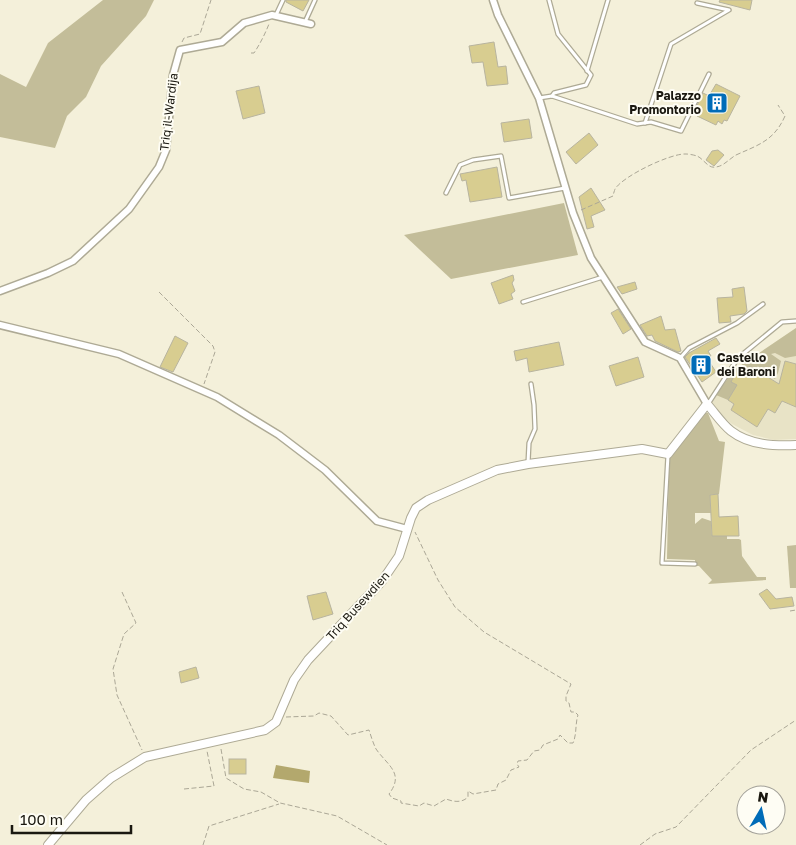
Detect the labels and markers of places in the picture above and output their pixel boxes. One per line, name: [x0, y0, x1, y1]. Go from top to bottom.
place label: Palazzo Promontorio: [629, 88, 701, 117]
building icon: Palazzo Promontorio: [705, 91, 729, 115]
place label: Castello dei Baroni: [717, 350, 775, 379]
building icon: Castello dei Baroni: [689, 353, 713, 377]

